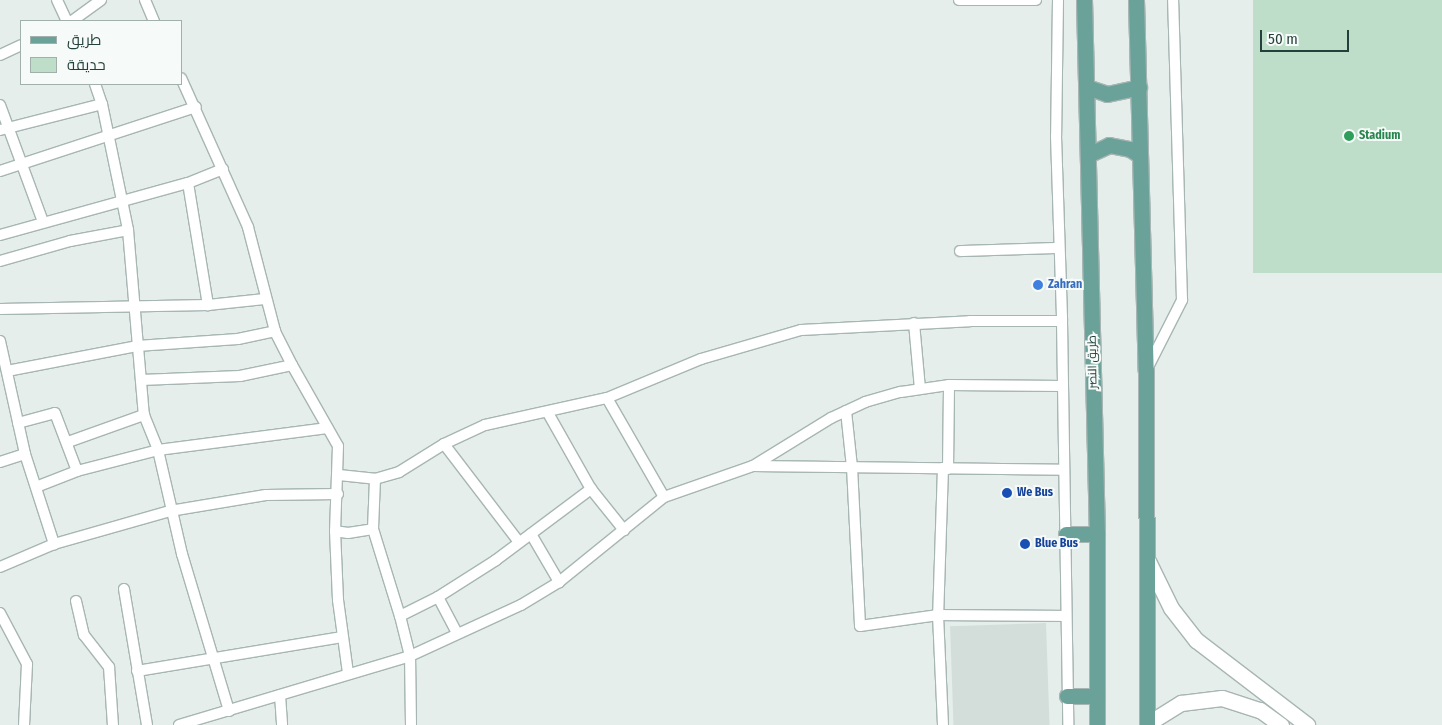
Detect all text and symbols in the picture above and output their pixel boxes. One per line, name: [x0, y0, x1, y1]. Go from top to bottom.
legend: [20, 20, 182, 85]
scale bar: [1262, 20, 1351, 52]
text: 50 m: [1268, 30, 1298, 48]
text: طريق: [67, 31, 101, 49]
text: حديقة: [67, 56, 106, 74]
place label: Stadium: [1359, 129, 1400, 143]
marker: Stadium: [1343, 130, 1355, 142]
place label: Zahran: [1048, 278, 1082, 292]
marker: Zahran: [1032, 279, 1044, 291]
street label: طريق النصر: [1085, 335, 1101, 389]
place label: We Bus: [1017, 486, 1053, 500]
marker: We Bus: [1001, 487, 1013, 499]
place label: Blue Bus: [1035, 537, 1078, 551]
marker: Blue Bus: [1019, 538, 1031, 550]

